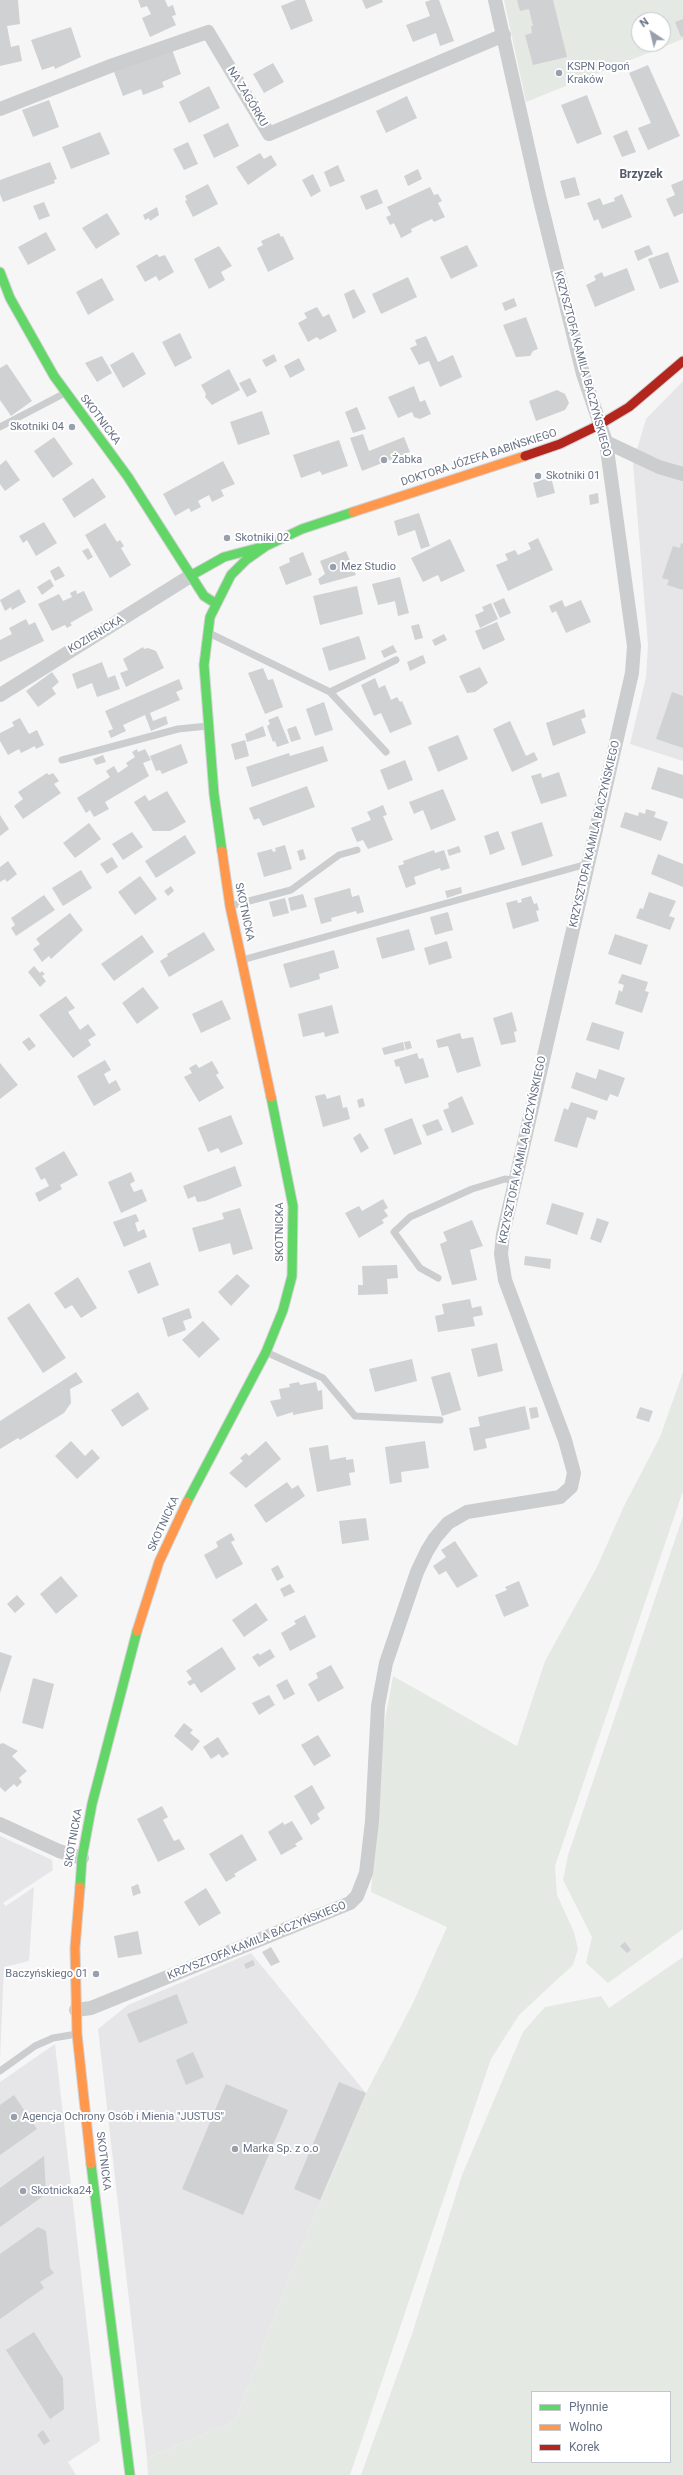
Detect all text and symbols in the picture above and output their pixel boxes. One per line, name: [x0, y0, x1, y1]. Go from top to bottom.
north arrow: [631, 12, 671, 52]
text: N: [637, 15, 651, 30]
place label: KSPN Pogoń Kraków: [567, 60, 630, 86]
street label: NA ZAGÓRKU: [224, 65, 270, 129]
marker: KSPN Pogoń Kraków: [554, 68, 564, 78]
district label: Brzyzek: [619, 168, 663, 182]
street label: KRZYSZTOFA KAMILA BACZYŃSKIEGO: [551, 270, 613, 458]
street label: SKOTNICKA: [77, 392, 123, 448]
place label: Skotniki 04: [10, 420, 64, 434]
marker: Skotniki 04: [67, 422, 77, 432]
street label: DOKTORA JÓZEFA BABIŃSKIEGO: [399, 427, 559, 489]
place label: Żabka: [392, 453, 422, 467]
marker: Żabka: [379, 455, 389, 465]
place label: Skotniki 01: [546, 469, 600, 483]
marker: Skotniki 01: [533, 471, 543, 481]
place label: Skotniki 02: [235, 531, 289, 545]
marker: Skotniki 02: [222, 533, 232, 543]
place label: Mez Studio: [341, 560, 396, 574]
marker: Mez Studio: [328, 562, 338, 572]
street label: KOZIENICKA: [66, 613, 126, 657]
street label: KRZYSZTOFA KAMILA BACZYŃSKIEGO: [567, 739, 623, 929]
street label: SKOTNICKA: [231, 882, 257, 942]
street label: KRZYSZTOFA KAMILA BACZYŃSKIEGO: [497, 1055, 549, 1245]
street label: SKOTNICKA: [273, 1202, 287, 1262]
street label: SKOTNICKA: [145, 1494, 183, 1554]
street label: SKOTNICKA: [62, 1808, 86, 1868]
street label: KRZYSZTOFA KAMILA BACZYŃSKIEGO: [166, 1899, 348, 1983]
place label: Baczyńskiego 01: [5, 1967, 88, 1981]
marker: Baczyńskiego 01: [91, 1969, 101, 1979]
place label: Agencja Ochrony Osób i Mienia "JUSTUS": [22, 2110, 224, 2124]
marker: Agencja Ochrony Osób i Mienia "JUSTUS": [9, 2112, 19, 2122]
street label: SKOTNICKA: [93, 2131, 113, 2191]
place label: Marka Sp. z o.o: [243, 2142, 319, 2156]
marker: Marka Sp. z o.o: [230, 2144, 240, 2154]
place label: Skotnicka24: [31, 2184, 91, 2198]
marker: Skotnicka24: [18, 2186, 28, 2196]
legend: [531, 2391, 671, 2463]
text: Płynnie: [569, 2400, 608, 2414]
text: Wolno: [569, 2420, 603, 2434]
text: Korek: [569, 2440, 600, 2454]

